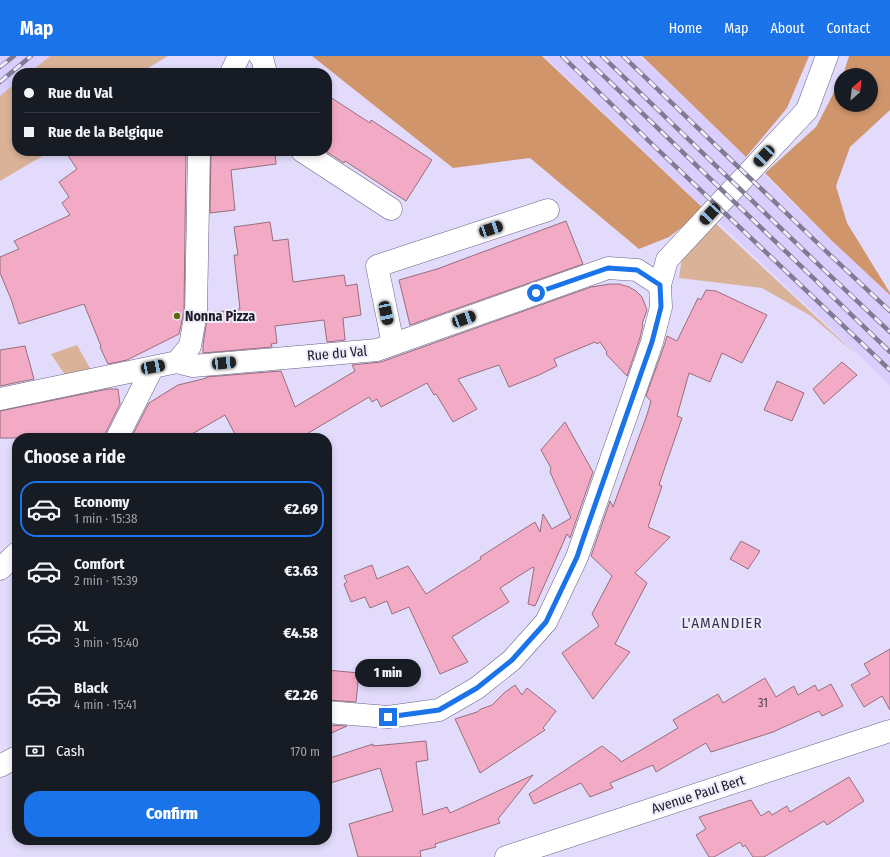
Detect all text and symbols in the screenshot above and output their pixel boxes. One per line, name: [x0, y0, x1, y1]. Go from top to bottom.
text: Map: [20, 17, 53, 40]
text: Home: [669, 20, 702, 37]
text: Map: [724, 20, 748, 37]
text: About: [770, 20, 805, 37]
text: Contact: [827, 20, 870, 37]
north arrow: [834, 68, 878, 112]
map controls: [834, 68, 878, 112]
text: Rue du Val: [48, 84, 113, 102]
text: Rue de la Belgique: [48, 123, 163, 141]
car: [751, 143, 777, 169]
car: [697, 201, 723, 227]
car: [478, 220, 504, 238]
route start: [527, 284, 545, 302]
car: [378, 300, 394, 326]
place label: Nonna Pizza: [185, 308, 255, 325]
car: [451, 309, 477, 329]
marker: Nonna Pizza: [172, 311, 182, 321]
street label: Rue du Val: [306, 342, 368, 365]
car: [212, 356, 236, 370]
car: [140, 359, 166, 375]
text: Choose a ride: [24, 446, 126, 468]
icon: car: [26, 491, 62, 527]
text: Economy: [74, 493, 129, 511]
text: €2.69: [284, 500, 318, 518]
text: 1 min · 15:38: [74, 511, 137, 526]
icon: car: [26, 553, 62, 589]
text: Comfort: [74, 555, 125, 573]
text: €3.63: [284, 562, 318, 580]
text: 2 min · 15:39: [74, 573, 138, 588]
district label: L'AMANDIER: [681, 614, 763, 632]
icon: car: [26, 615, 62, 651]
text: XL: [74, 617, 89, 635]
text: €4.58: [283, 624, 318, 642]
text: 3 min · 15:40: [74, 635, 139, 650]
callout: 1 min: [355, 659, 421, 687]
text: 1 min: [374, 665, 402, 680]
icon: car: [26, 677, 62, 713]
text: Black: [74, 679, 108, 697]
text: €2.26: [285, 686, 318, 704]
house number: 31: [758, 696, 768, 710]
text: 4 min · 15:41: [74, 697, 137, 712]
route end: [379, 708, 397, 726]
icon: cash: [24, 740, 46, 762]
text: Cash: [56, 742, 85, 760]
text: 170 m: [290, 744, 320, 759]
street label: Avenue Paul Bert: [649, 771, 747, 818]
button: Confirm: [24, 791, 320, 837]

